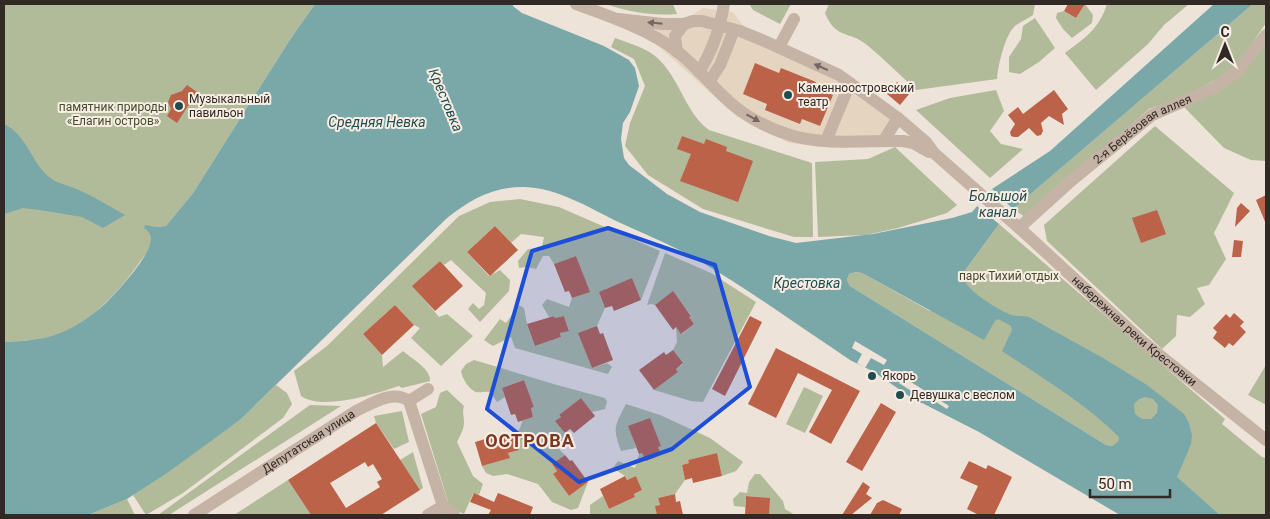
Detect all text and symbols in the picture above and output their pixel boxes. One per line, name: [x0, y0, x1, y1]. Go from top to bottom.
one-way arrow: [647, 19, 663, 27]
north arrow: [1200, 20, 1250, 70]
text: С: [1220, 24, 1230, 40]
one-way arrow: [814, 62, 829, 71]
water label: Крестовка: [426, 66, 466, 134]
place label: Каменноостровский театр: [798, 81, 914, 109]
marker: Каменноостровский театр: [782, 89, 794, 101]
place label: Музыкальный павильон: [189, 92, 270, 120]
street label: 2-я Берёзовая аллея: [1090, 92, 1194, 167]
park label: памятник природы «Елагин остров»: [59, 100, 167, 128]
marker: Музыкальный павильон: [173, 100, 185, 112]
water label: Средняя Невка: [328, 114, 426, 130]
one-way arrow: [746, 114, 760, 122]
water label: Большой канал: [969, 188, 1027, 220]
park label: парк Тихий отдых: [959, 269, 1059, 283]
street label: набережная реки Крестовки: [1069, 273, 1200, 389]
water label: Крестовка: [774, 275, 841, 291]
place label: Якорь: [882, 369, 916, 383]
marker: Якорь: [866, 370, 878, 382]
place label: Девушка с веслом: [910, 388, 1015, 402]
marker: Девушка с веслом: [894, 389, 906, 401]
street label: Депутатская улица: [260, 407, 357, 476]
district label: ОСТРОВА: [485, 430, 575, 451]
scale bar: [1090, 466, 1170, 498]
text: 50 m: [1098, 475, 1132, 493]

